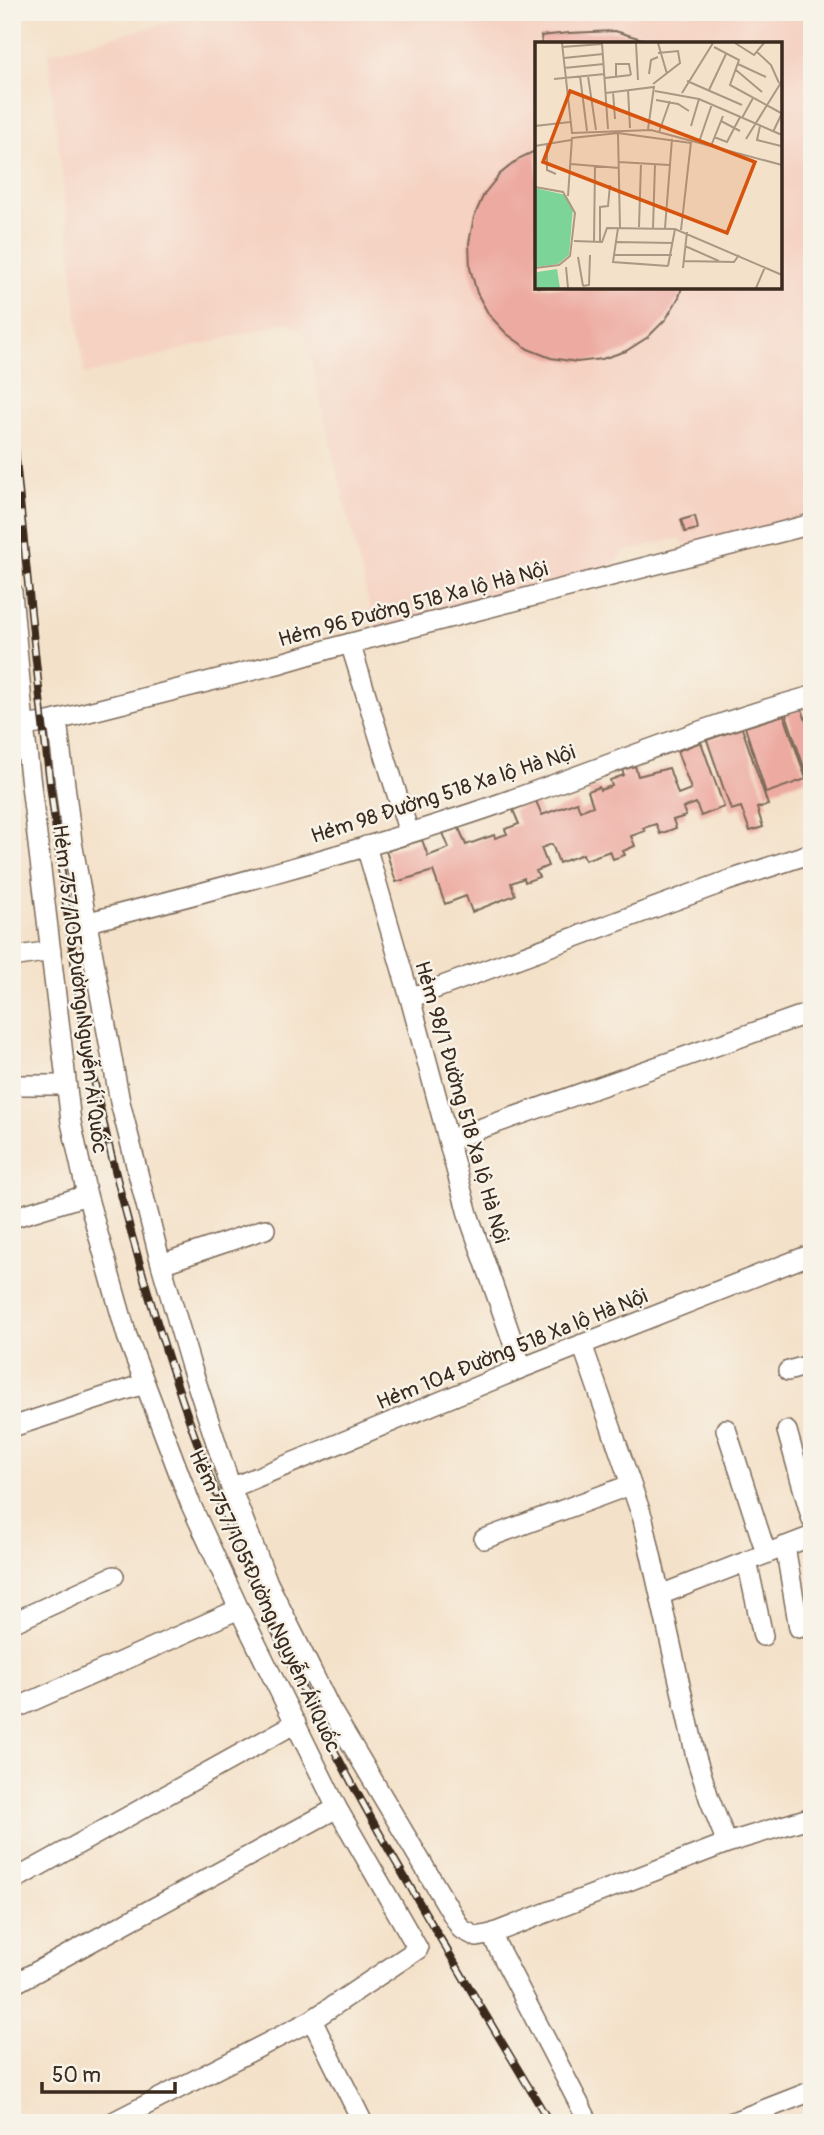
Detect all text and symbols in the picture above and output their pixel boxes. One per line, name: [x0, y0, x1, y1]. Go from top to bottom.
inset map: [535, 42, 782, 289]
street label: Hẻm 96 Đường 518 Xa lộ Hà Nội: [275, 555, 551, 653]
street label: Hẻm 98 Đường 518 Xa lộ Hà Nội: [308, 739, 579, 850]
street label: Hẻm 757/105 Đường Nguyễn Ái Quốc: [46, 823, 113, 1155]
street label: Hẻm 98/1 Đường 518 Xa lộ Hà Nội: [408, 958, 515, 1246]
street label: Hẻm 104 Đường 518 Xa lộ Hà Nội: [373, 1283, 652, 1416]
street label: Hẻm 757/105 Đường Nguyễn Ái Quốc: [182, 1446, 347, 1757]
scale bar: [42, 2051, 175, 2095]
text: 50 m: [52, 2062, 101, 2089]

